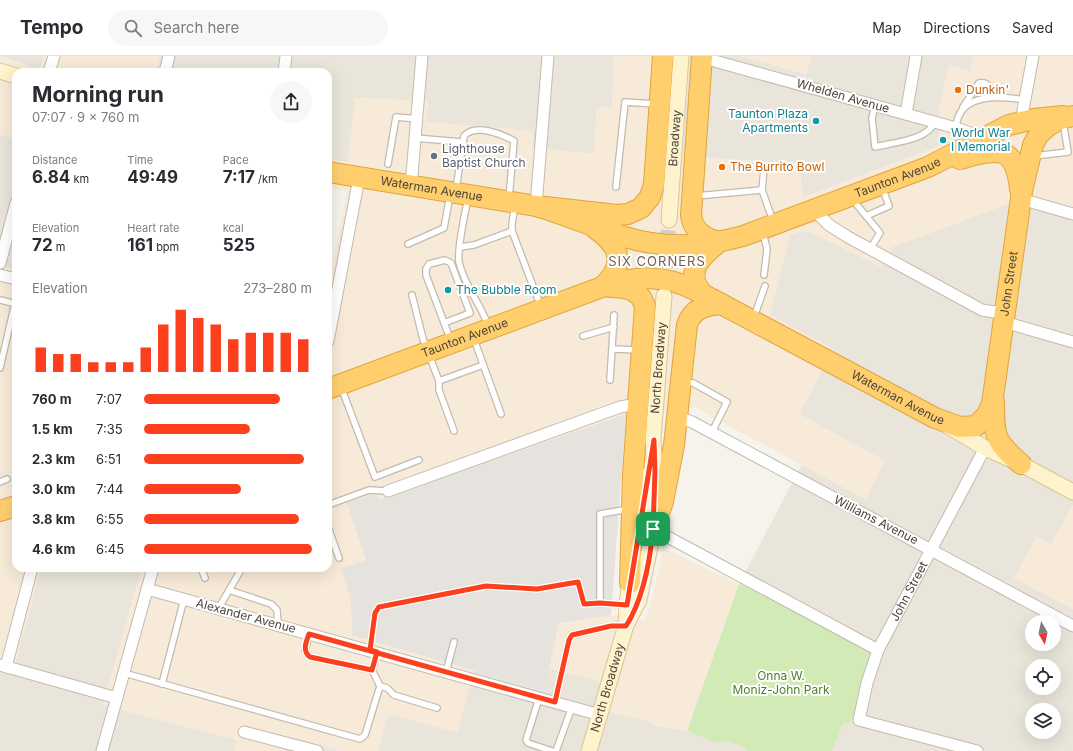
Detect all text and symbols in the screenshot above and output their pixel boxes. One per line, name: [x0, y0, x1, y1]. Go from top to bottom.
search box: [108, 10, 388, 46]
text: Tempo: [20, 16, 84, 39]
icon: search: [122, 17, 144, 39]
text: Search here: [154, 18, 239, 37]
text: Map: [872, 19, 901, 36]
text: Directions: [923, 19, 990, 36]
text: Saved: [1012, 19, 1053, 36]
street label: Whelden Avenue: [795, 75, 891, 116]
text: Morning run: [32, 81, 164, 107]
button: share: [270, 81, 312, 123]
place label: Dunkin': [966, 82, 1009, 97]
marker: Dunkin': [953, 85, 963, 95]
place label: Taunton Plaza Apartments: [728, 106, 808, 135]
text: 07:07 · 9 × 760 m: [32, 109, 139, 125]
street label: Broadway: [665, 109, 684, 167]
marker: Taunton Plaza Apartments: [811, 116, 821, 126]
place label: World War I Memorial: [951, 125, 1011, 154]
marker: World War I Memorial: [938, 135, 948, 145]
place label: Lighthouse Baptist Church: [442, 141, 526, 170]
marker: Lighthouse Baptist Church: [429, 151, 439, 161]
text: Distance: [32, 153, 77, 167]
text: Time: [127, 153, 153, 167]
text: Pace: [223, 153, 249, 167]
street label: Taunton Avenue: [852, 154, 943, 201]
place label: The Burrito Bowl: [730, 159, 824, 174]
marker: The Burrito Bowl: [717, 162, 727, 172]
text: 6.84: [32, 167, 70, 187]
text: 49:49: [127, 167, 178, 187]
text: 7:17: [223, 167, 255, 187]
text: km: [70, 172, 89, 186]
text: /km: [255, 172, 278, 186]
street label: Waterman Avenue: [379, 173, 484, 204]
text: Elevation: [32, 221, 79, 235]
text: Heart rate: [127, 221, 179, 235]
text: kcal: [223, 221, 244, 235]
text: 72: [32, 235, 53, 255]
text: 161: [127, 235, 153, 255]
text: 525: [223, 235, 255, 255]
text: m: [53, 240, 65, 254]
text: bpm: [153, 240, 179, 254]
street label: John Street: [996, 250, 1020, 317]
district label: SIX CORNERS: [608, 253, 706, 269]
text: Elevation: [32, 280, 88, 296]
text: 273–280 m: [243, 280, 312, 296]
place label: The Bubble Room: [456, 282, 557, 297]
marker: The Bubble Room: [443, 285, 453, 295]
street label: Taunton Avenue: [419, 315, 510, 361]
street label: North Broadway: [647, 321, 669, 414]
street label: Waterman Avenue: [849, 367, 947, 428]
text: 760 m: [32, 391, 72, 407]
text: 7:07: [96, 391, 122, 407]
text: 1.5 km: [32, 421, 73, 437]
text: 7:35: [96, 421, 123, 437]
text: 2.3 km: [32, 451, 75, 467]
text: 6:51: [96, 451, 121, 467]
text: 3.0 km: [32, 481, 75, 497]
text: 7:44: [96, 481, 123, 497]
street label: Williams Avenue: [832, 492, 921, 547]
text: 3.8 km: [32, 511, 75, 527]
text: 6:55: [96, 511, 124, 527]
pin: [636, 512, 670, 546]
icon: arrive: [642, 518, 664, 540]
text: 4.6 km: [32, 541, 75, 557]
text: 6:45: [96, 541, 124, 557]
street label: John Street: [887, 559, 931, 624]
street label: Alexander Avenue: [195, 595, 298, 636]
north arrow: [1025, 615, 1061, 651]
map controls: [1025, 615, 1061, 739]
street label: North Broadway: [587, 641, 627, 734]
button: locate: [1025, 659, 1061, 695]
park label: Onna W. Moniz-John Park: [733, 668, 830, 697]
button: layers: [1025, 703, 1061, 739]

